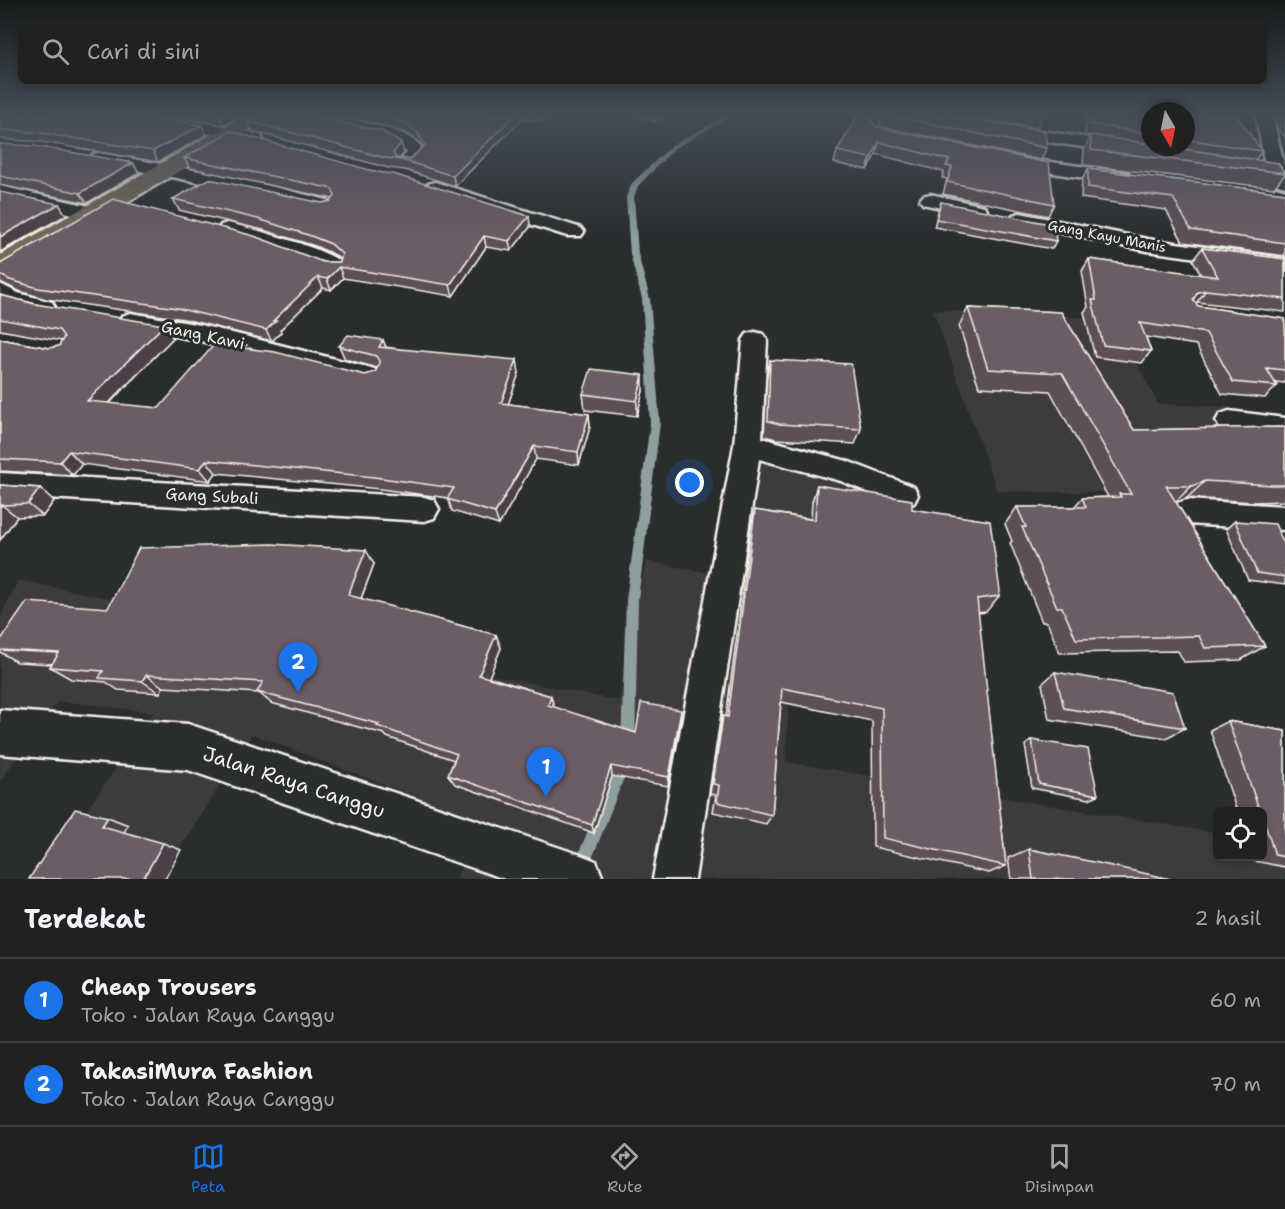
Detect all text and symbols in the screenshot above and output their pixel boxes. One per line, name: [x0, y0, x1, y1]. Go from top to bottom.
search box: [18, 18, 1267, 84]
icon: search: [39, 35, 72, 68]
text: Cari di sini: [87, 37, 200, 66]
north arrow: [1141, 102, 1195, 156]
street label: Gang Kayu Manis: [1046, 216, 1168, 256]
street label: Gang Kawi: [159, 316, 247, 354]
your location: [675, 468, 704, 497]
street label: Gang Subali: [165, 483, 259, 509]
pin: 2: [278, 642, 318, 692]
street label: Jalan Raya Canggu: [200, 740, 388, 824]
pin: 1: [526, 748, 566, 797]
map controls: [1213, 807, 1267, 861]
button: locate: [1213, 807, 1267, 861]
text: Terdekat: [24, 901, 146, 936]
text: 2 hasil: [1195, 905, 1261, 931]
text: Cheap Trousers: [81, 973, 257, 1002]
text: 1: [39, 987, 48, 1013]
text: 60 m: [1209, 987, 1261, 1013]
text: Toko · Jalan Raya Canggu: [81, 1002, 335, 1028]
text: TakasiMura Fashion: [81, 1057, 313, 1086]
text: 2: [37, 1071, 51, 1097]
text: 70 m: [1209, 1071, 1261, 1097]
text: Toko · Jalan Raya Canggu: [81, 1086, 335, 1112]
tab: Peta: [191, 1140, 225, 1197]
tab: Rute: [607, 1140, 643, 1197]
tab: Disimpan: [1025, 1140, 1094, 1197]

